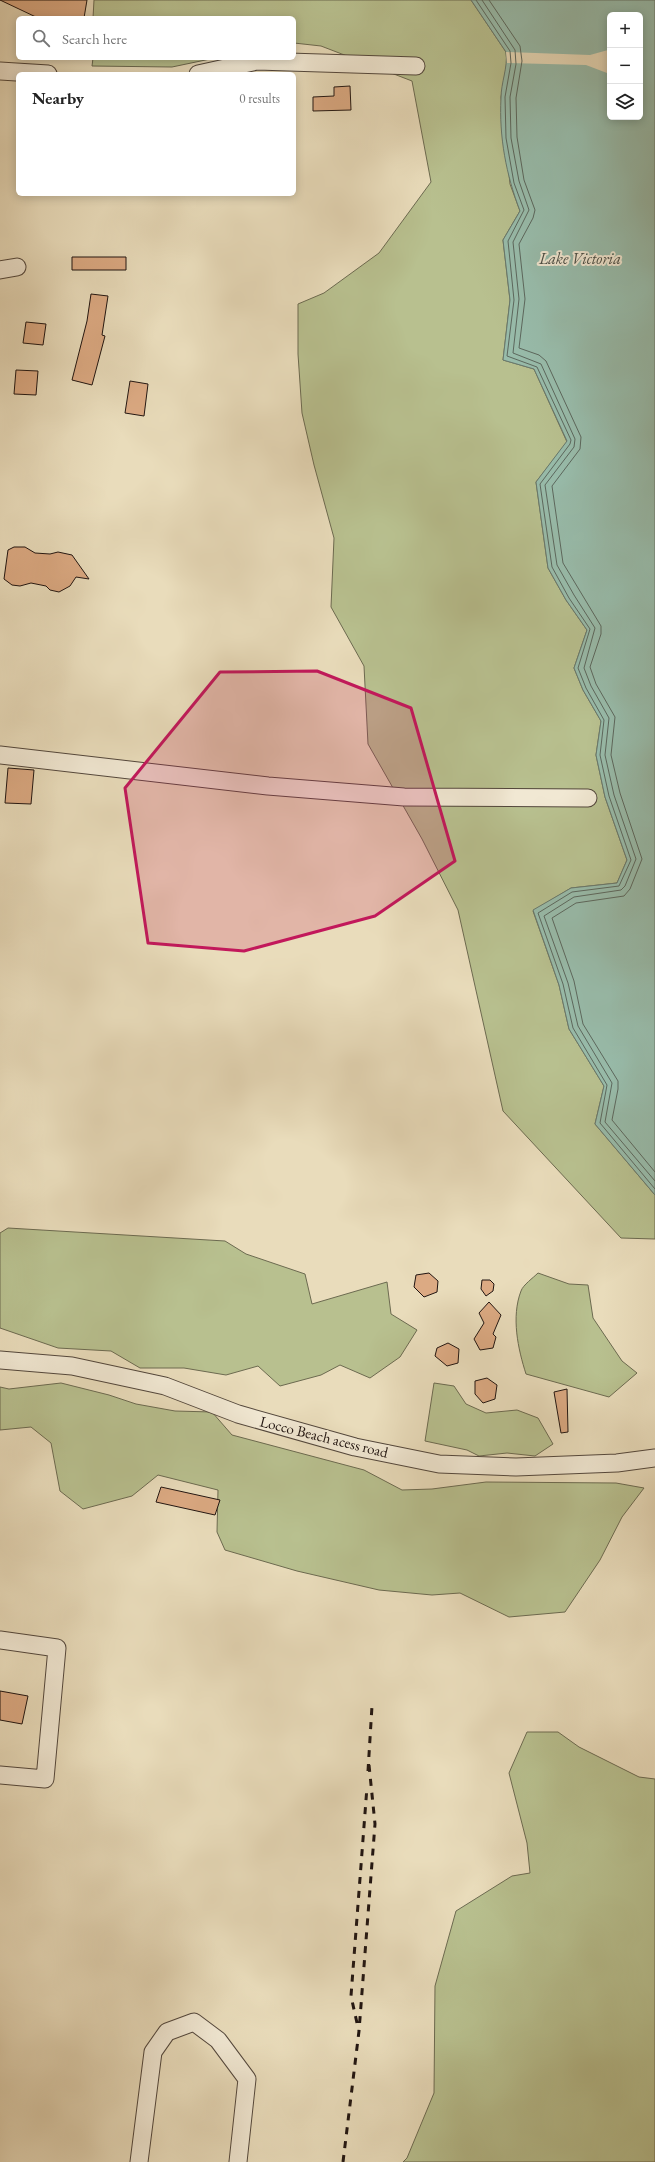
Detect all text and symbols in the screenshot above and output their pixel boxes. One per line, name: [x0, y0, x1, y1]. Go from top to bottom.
map controls: [607, 12, 643, 120]
button: +: [607, 12, 643, 48]
search box: [16, 16, 296, 60]
icon: search: [30, 27, 52, 49]
text: Search here: [62, 29, 127, 48]
button: −: [607, 48, 643, 84]
button: layers: [607, 84, 643, 120]
text: Nearby: [32, 87, 84, 109]
text: 0 results: [239, 90, 280, 107]
water label: Lake Victoria: [538, 248, 621, 269]
street label: Locco Beach acess road: [258, 1411, 391, 1462]

